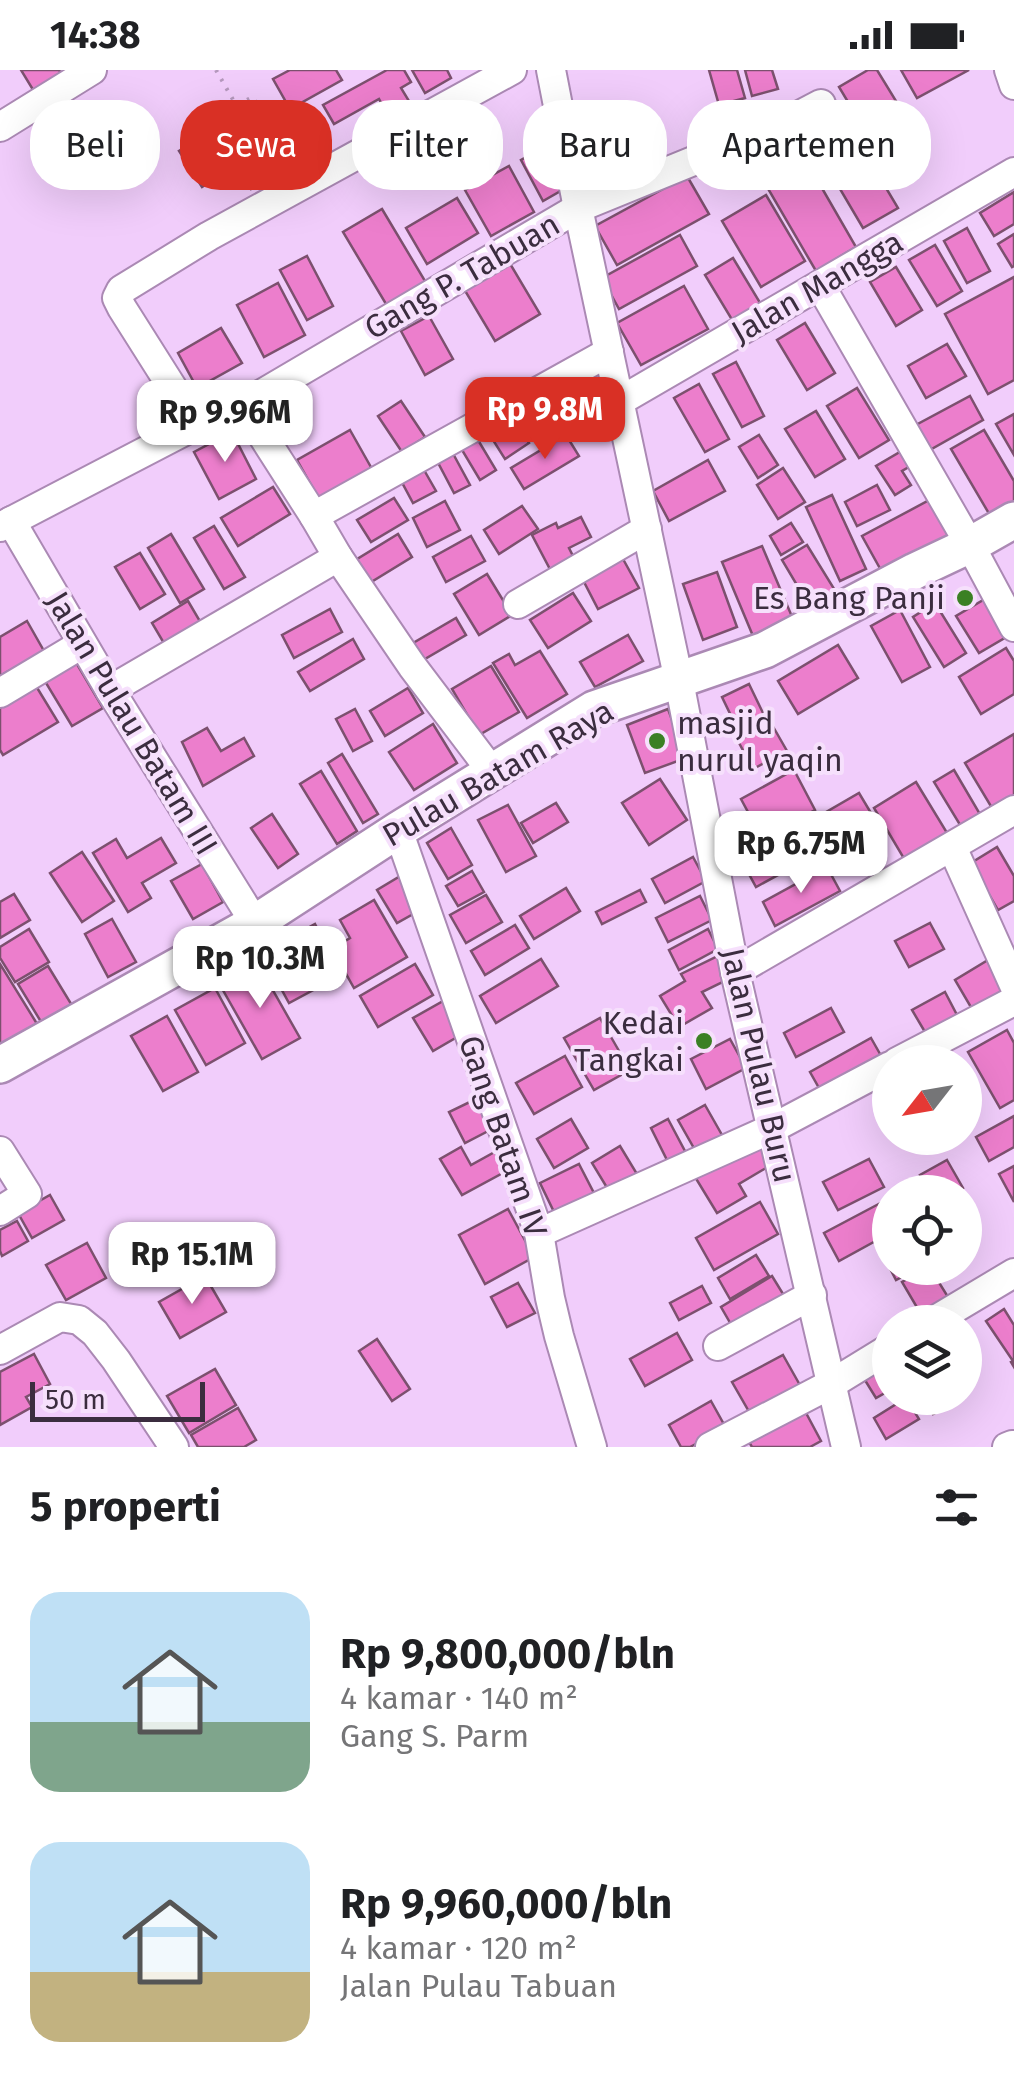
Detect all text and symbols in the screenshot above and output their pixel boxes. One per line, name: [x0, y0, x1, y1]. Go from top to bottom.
text: 14:38: [50, 12, 141, 58]
chip: Beli: [30, 100, 160, 190]
chip: Sewa: [180, 100, 332, 190]
chip: Filter: [352, 100, 503, 190]
chip: Baru: [523, 100, 667, 190]
chip: Apartemen: [687, 100, 931, 190]
street label: Gang P. Tabuan: [358, 205, 566, 347]
street label: Jalan Mangga: [724, 223, 910, 351]
pin: Rp 9.8M: [453, 377, 637, 462]
pin: Rp 9.96M: [122, 380, 328, 465]
text: Rp 9.8M: [487, 390, 603, 428]
text: Rp 9.96M: [159, 393, 291, 431]
place label: Es Bang Panji: [753, 579, 945, 617]
street label: Jalan Pulau Batam III: [38, 584, 226, 862]
marker: Es Bang Panji: [954, 587, 976, 609]
street label: Pulau Batam Raya: [376, 691, 620, 855]
place label: masjid nurul yaqin: [677, 704, 843, 779]
marker: masjid nurul yaqin: [646, 730, 668, 752]
pin: Rp 6.75M: [698, 811, 904, 896]
text: Rp 6.75M: [736, 824, 866, 862]
pin: Rp 10.3M: [157, 926, 363, 1011]
text: Rp 10.3M: [195, 939, 325, 977]
street label: Jalan Pulau Buru: [714, 944, 804, 1186]
place label: Kedai Tangkai: [574, 1004, 684, 1079]
street label: Gang Batam IV: [451, 1030, 555, 1242]
marker: Kedai Tangkai: [693, 1030, 715, 1052]
north arrow: [872, 1045, 982, 1155]
map controls: [872, 1045, 982, 1415]
button: locate: [872, 1175, 982, 1285]
pin: Rp 15.1M: [89, 1222, 295, 1307]
text: Rp 15.1M: [131, 1235, 253, 1273]
button: layers: [872, 1305, 982, 1415]
scale bar: [30, 1377, 205, 1422]
text: 50 m: [45, 1383, 106, 1416]
icon: filters: [929, 1480, 984, 1535]
text: 5 properti: [30, 1482, 221, 1532]
text: Rp 9,800,000/bln: [340, 1629, 675, 1679]
icon: home: [110, 1632, 230, 1752]
text: 4 kamar · 140 m²: [340, 1679, 578, 1717]
text: Gang S. Parm: [340, 1717, 529, 1755]
text: Rp 9,960,000/bln: [340, 1879, 672, 1929]
icon: home: [110, 1882, 230, 2002]
text: 4 kamar · 120 m²: [340, 1929, 577, 1967]
text: Jalan Pulau Tabuan: [340, 1967, 617, 2005]

